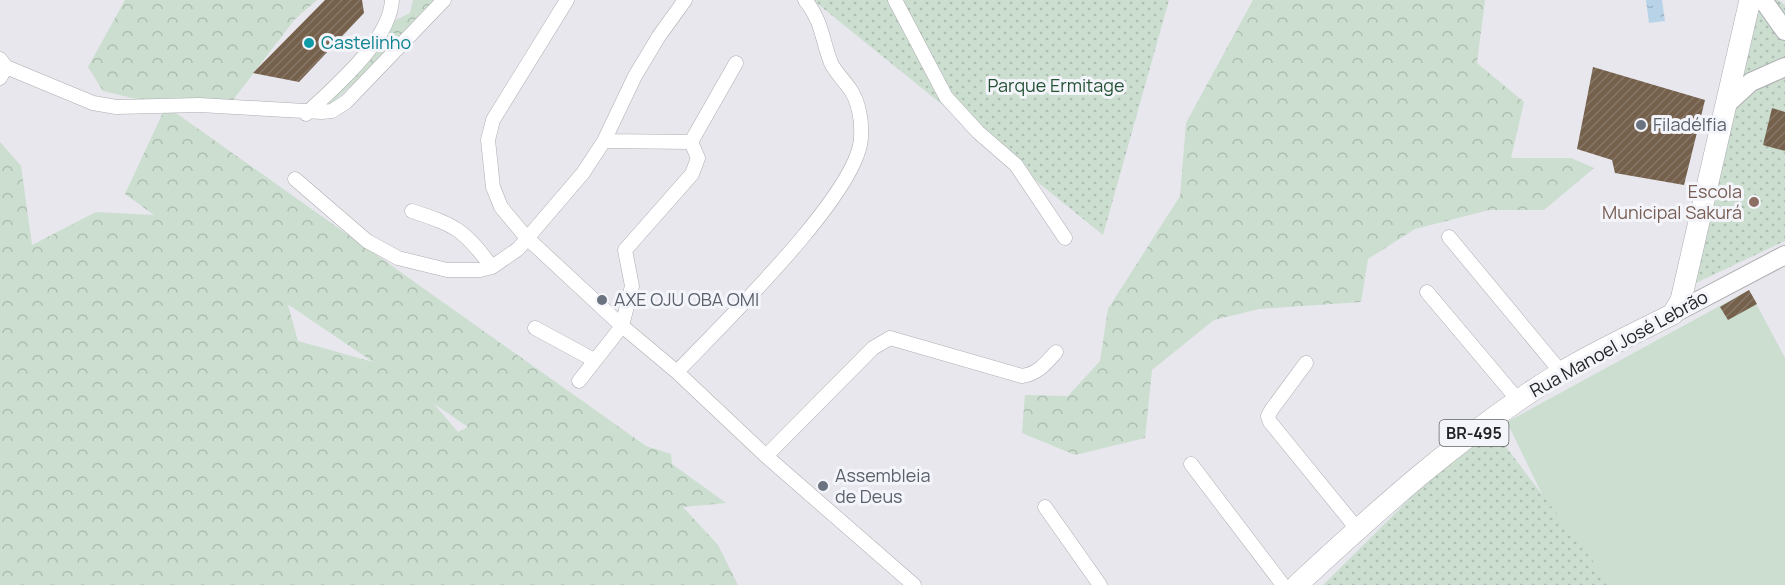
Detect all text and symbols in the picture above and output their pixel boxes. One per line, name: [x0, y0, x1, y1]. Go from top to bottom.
place label: Castelinho: [321, 30, 411, 54]
marker: Castelinho: [302, 36, 316, 50]
park label: Parque Ermitage: [987, 73, 1125, 97]
place label: Filadélfia: [1653, 112, 1727, 136]
marker: Filadélfia: [1634, 118, 1648, 132]
place label: Escola Municipal Sakurá: [1602, 179, 1742, 224]
marker: Escola Municipal Sakurá: [1747, 195, 1761, 209]
street label: Rua Manoel José Lebrão: [1525, 284, 1712, 402]
place label: AXE OJU OBA OMI: [614, 287, 759, 311]
marker: AXE OJU OBA OMI: [595, 293, 609, 307]
road number: BR-495: [1440, 420, 1508, 446]
place label: Assembleia de Deus: [835, 463, 930, 508]
marker: Assembleia de Deus: [816, 479, 830, 493]

